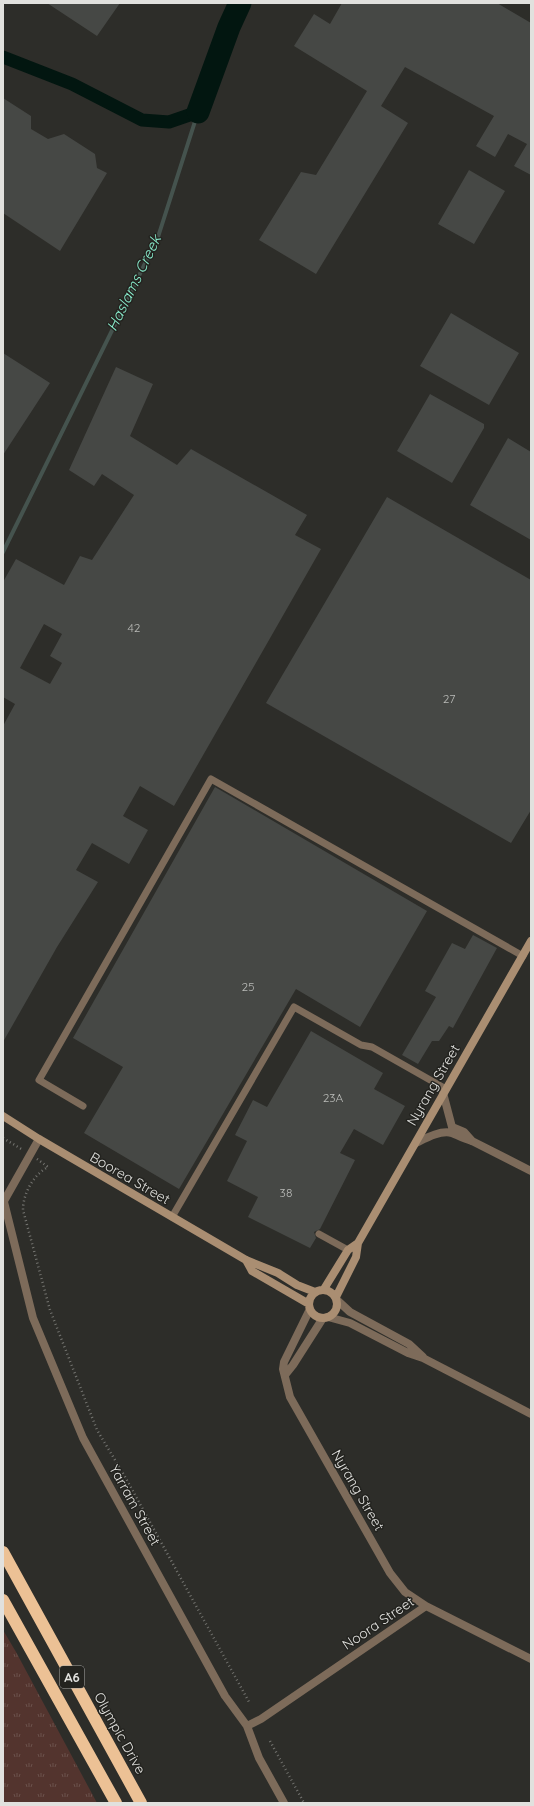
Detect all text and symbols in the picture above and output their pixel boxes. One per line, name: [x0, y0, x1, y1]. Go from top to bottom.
water label: Haslams Creek: [102, 230, 166, 334]
house number: 42: [128, 620, 141, 635]
house number: 27: [443, 691, 455, 706]
house number: 25: [241, 979, 255, 994]
street label: Nyrang Street: [403, 1041, 464, 1129]
house number: 23A: [323, 1090, 344, 1105]
street label: Boorea Street: [87, 1148, 174, 1208]
house number: 38: [280, 1185, 292, 1200]
street label: Nyrang Street: [328, 1446, 389, 1534]
street label: Yarram Street: [105, 1461, 165, 1549]
street label: Noora Street: [339, 1592, 418, 1654]
road number: A6: [60, 1666, 84, 1688]
street label: Olympic Drive: [90, 1689, 150, 1777]

